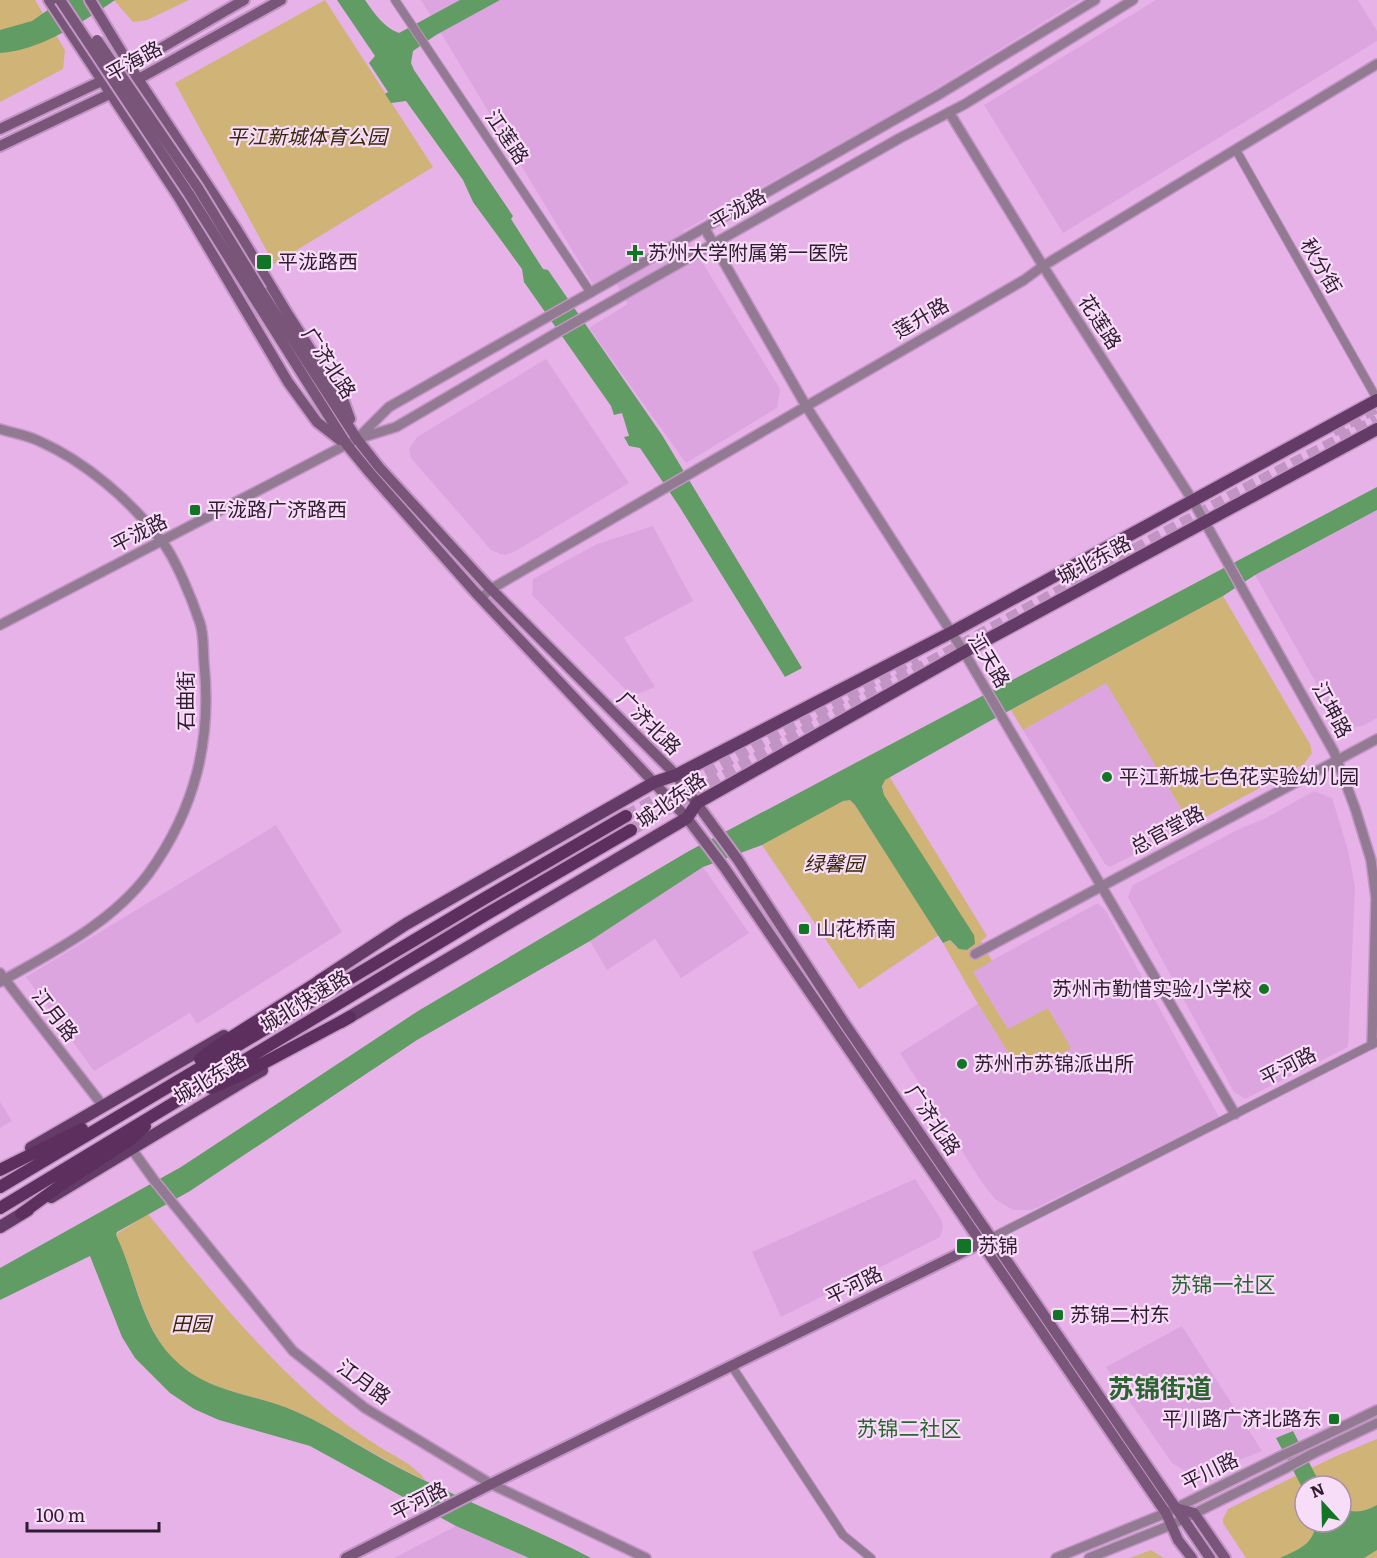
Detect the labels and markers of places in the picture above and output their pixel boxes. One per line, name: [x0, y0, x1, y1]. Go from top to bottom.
place label: 苏州大学附属第一医院: [648, 236, 848, 266]
marker: 苏州大学附属第一医院: [626, 244, 644, 262]
place label: 平泷路西: [278, 245, 358, 275]
marker: 平泷路西: [255, 253, 273, 271]
place label: 平泷路广济路西: [207, 493, 347, 523]
marker: 平泷路广济路西: [188, 503, 202, 517]
place label: 平江新城七色花实验幼儿园: [1119, 760, 1359, 790]
marker: 平江新城七色花实验幼儿园: [1100, 770, 1114, 784]
place label: 山花桥南: [816, 912, 896, 942]
marker: 山花桥南: [797, 922, 811, 936]
place label: 苏州市勤惜实验小学校: [1052, 972, 1252, 1002]
marker: 苏州市勤惜实验小学校: [1257, 982, 1271, 996]
place label: 苏州市苏锦派出所: [974, 1047, 1134, 1077]
marker: 苏州市苏锦派出所: [955, 1057, 969, 1071]
place label: 苏锦: [978, 1229, 1018, 1259]
marker: 苏锦: [955, 1237, 973, 1255]
place label: 苏锦二村东: [1070, 1298, 1170, 1328]
marker: 苏锦二村东: [1051, 1308, 1065, 1322]
place label: 平川路广济北路东: [1162, 1402, 1322, 1432]
marker: 平川路广济北路东: [1327, 1412, 1341, 1426]

